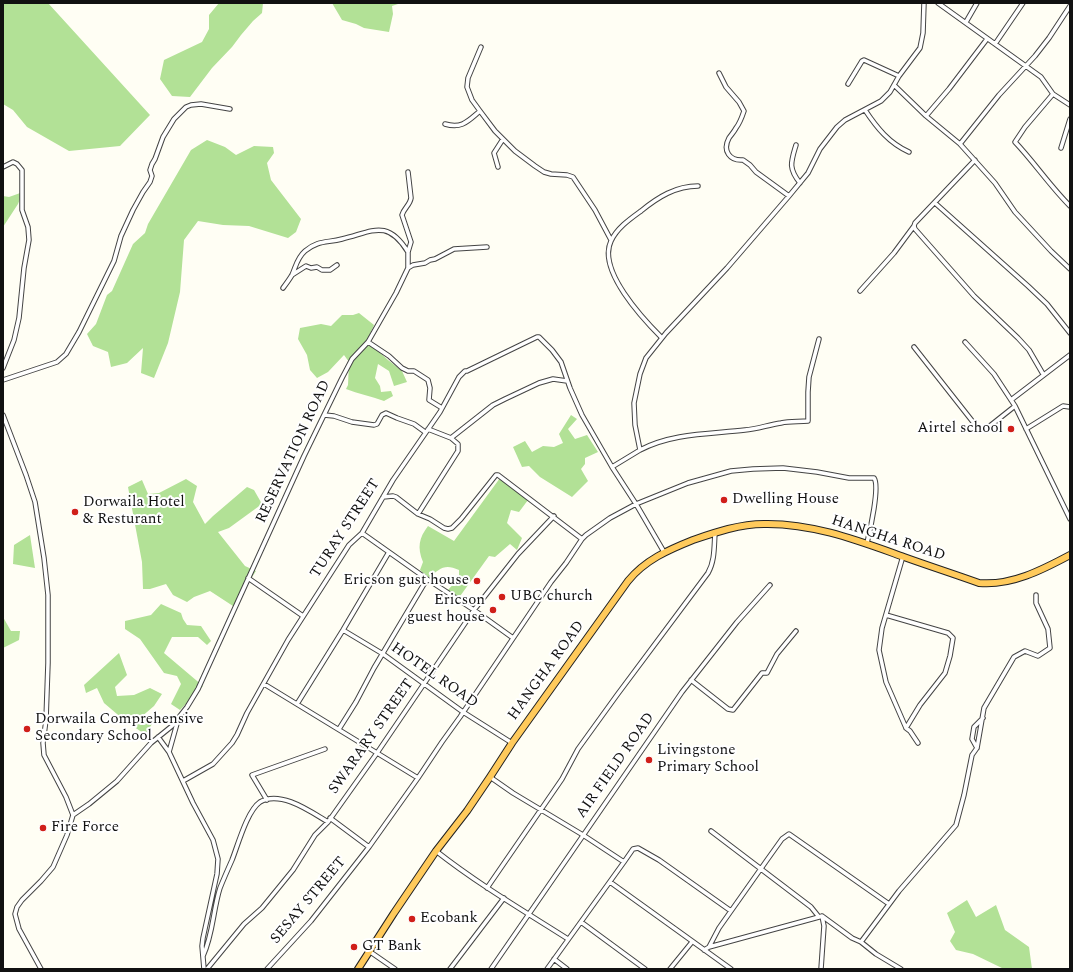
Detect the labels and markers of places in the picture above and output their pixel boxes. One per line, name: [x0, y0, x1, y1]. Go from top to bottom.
place label: Airtel school: [917, 420, 1003, 438]
marker: Airtel school: [1006, 424, 1016, 434]
place label: Dwelling House: [732, 491, 839, 509]
place label: Dorwaila Hotel & Resturant: [83, 494, 185, 529]
marker: Dwelling House: [719, 495, 729, 505]
marker: Dorwaila Hotel & Resturant: [70, 507, 80, 517]
place label: Ericson gust house: [343, 572, 469, 590]
marker: Ericson gust house: [472, 576, 482, 586]
place label: UBC church: [510, 588, 593, 606]
place label: Ericson guest house: [407, 592, 485, 627]
marker: UBC church: [497, 592, 507, 602]
marker: Ericson guest house: [488, 605, 498, 615]
place label: Dorwaila Comprehensive Secondary School: [35, 711, 203, 746]
marker: Dorwaila Comprehensive Secondary School: [22, 724, 32, 734]
place label: Livingstone Primary School: [657, 742, 759, 777]
marker: Livingstone Primary School: [644, 755, 654, 765]
place label: Fire Force: [51, 819, 119, 837]
marker: Fire Force: [38, 823, 48, 833]
place label: Ecobank: [420, 910, 478, 928]
marker: Ecobank: [407, 914, 417, 924]
place label: GT Bank: [362, 938, 422, 956]
marker: GT Bank: [349, 942, 359, 952]

